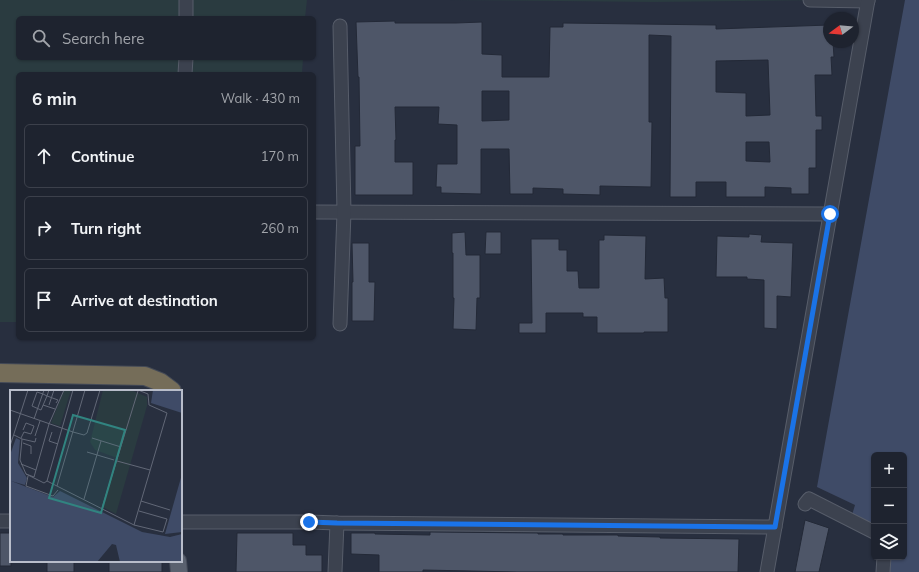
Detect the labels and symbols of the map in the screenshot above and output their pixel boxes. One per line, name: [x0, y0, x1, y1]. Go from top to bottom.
north arrow: [823, 12, 859, 48]
route start: [821, 205, 839, 223]
inset map: [10, 390, 182, 562]
route end: [300, 513, 318, 531]

